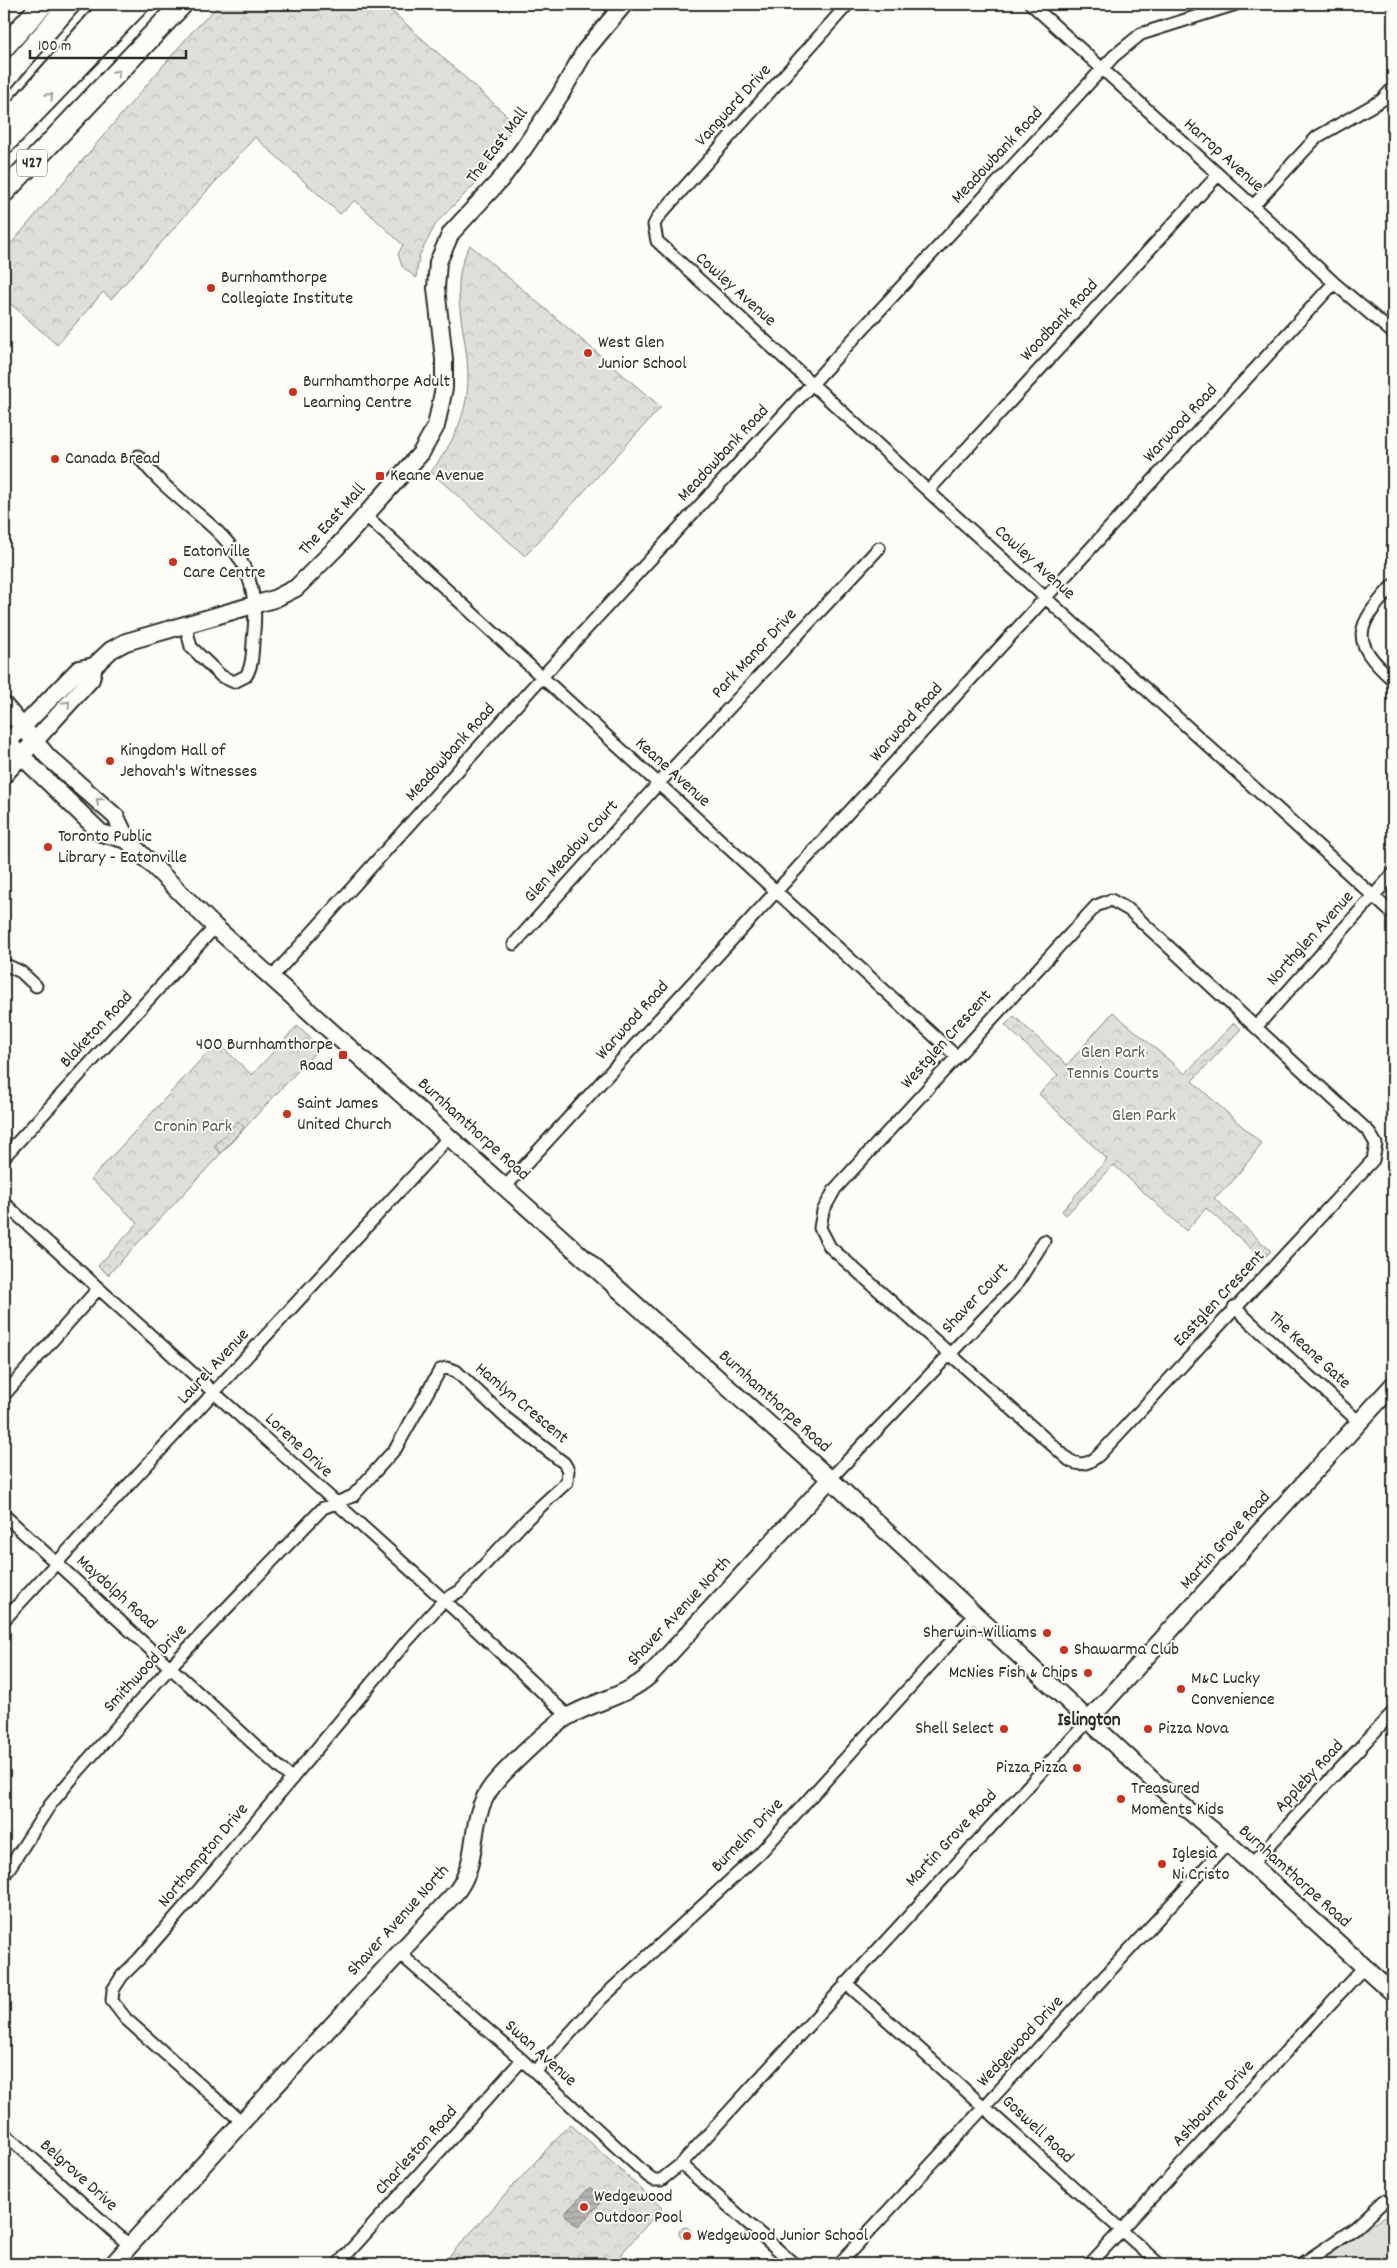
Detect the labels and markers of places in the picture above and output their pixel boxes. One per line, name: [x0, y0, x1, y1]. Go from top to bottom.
place label: Burnhamthorpe Collegiate Institute: [221, 266, 353, 312]
marker: Burnhamthorpe Collegiate Institute: [205, 282, 217, 294]
place label: West Glen Junior School: [598, 331, 687, 377]
marker: West Glen Junior School: [582, 347, 594, 359]
place label: Burnhamthorpe Adult Learning Centre: [303, 370, 451, 416]
marker: Burnhamthorpe Adult Learning Centre: [287, 386, 299, 398]
place label: Canada Bread: [65, 447, 160, 472]
marker: Canada Bread: [49, 453, 61, 465]
place label: Keane Avenue: [390, 464, 484, 489]
marker: Keane Avenue: [374, 470, 386, 482]
place label: Eatonville Care Centre: [183, 540, 266, 586]
marker: Eatonville Care Centre: [167, 556, 179, 568]
place label: Kingdom Hall of Jehovah's Witnesses: [120, 739, 257, 785]
marker: Kingdom Hall of Jehovah's Witnesses: [104, 755, 116, 767]
place label: Toronto Public Library - Eatonville: [58, 825, 187, 871]
marker: Toronto Public Library - Eatonville: [42, 841, 54, 853]
place label: 400 Burnhamthorpe Road: [196, 1033, 333, 1079]
marker: 400 Burnhamthorpe Road: [337, 1049, 349, 1061]
place label: Saint James United Church: [297, 1092, 391, 1138]
marker: Saint James United Church: [281, 1108, 293, 1120]
place label: Sherwin-Williams: [923, 1621, 1037, 1646]
marker: Sherwin-Williams: [1041, 1627, 1053, 1639]
place label: Shawarma Club: [1074, 1638, 1179, 1663]
marker: Shawarma Club: [1058, 1644, 1070, 1656]
place label: McNies Fish & Chips: [949, 1661, 1078, 1686]
marker: McNies Fish & Chips: [1082, 1667, 1094, 1679]
place label: M&C Lucky Convenience: [1191, 1667, 1275, 1713]
marker: M&C Lucky Convenience: [1175, 1683, 1187, 1695]
place label: Shell Select: [915, 1717, 994, 1742]
place label: Pizza Nova: [1158, 1717, 1229, 1742]
marker: Shell Select: [998, 1723, 1010, 1735]
marker: Pizza Nova: [1142, 1723, 1154, 1735]
place label: Pizza Pizza: [996, 1756, 1068, 1781]
marker: Pizza Pizza: [1071, 1762, 1083, 1774]
place label: Treasured Moments Kids: [1131, 1777, 1224, 1823]
marker: Treasured Moments Kids: [1115, 1793, 1127, 1805]
place label: Iglesia Ni Cristo: [1172, 1842, 1229, 1888]
marker: Iglesia Ni Cristo: [1156, 1858, 1168, 1870]
place label: Wedgewood Outdoor Pool: [594, 2185, 683, 2231]
marker: Wedgewood Outdoor Pool: [578, 2201, 590, 2213]
place label: Wedgewood Junior School: [697, 2224, 869, 2249]
marker: Wedgewood Junior School: [681, 2230, 693, 2242]

